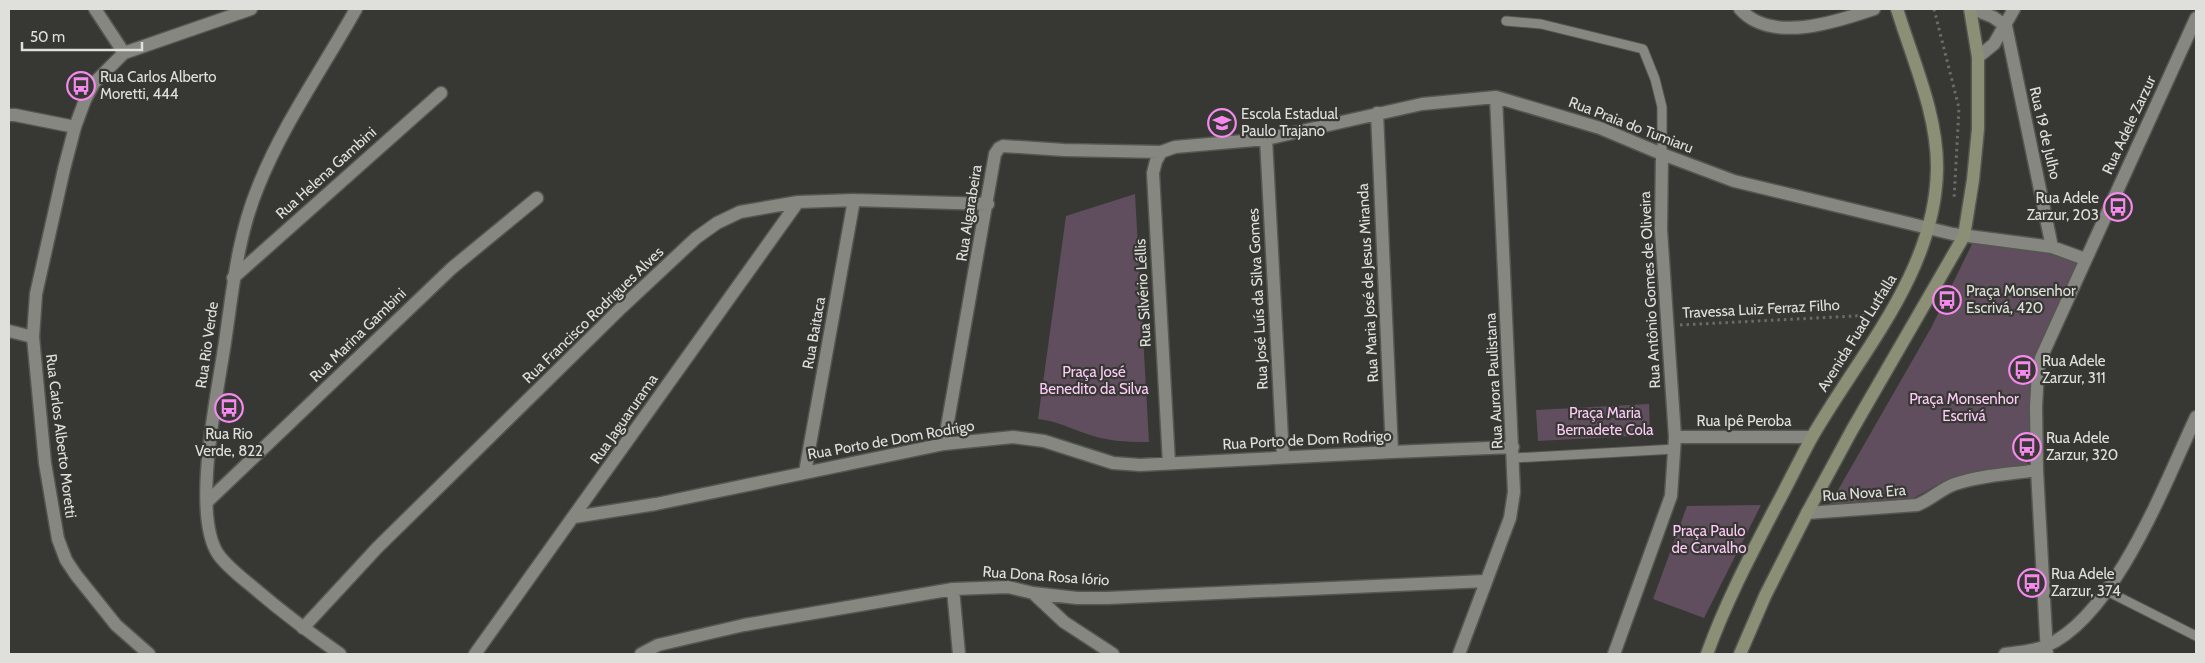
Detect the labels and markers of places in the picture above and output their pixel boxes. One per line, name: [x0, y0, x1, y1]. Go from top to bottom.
place label: Rua Carlos Alberto Moretti, 444: [100, 68, 216, 103]
bus stop icon: Rua Carlos Alberto Moretti, 444: [66, 71, 96, 101]
place label: Escola Estadual Paulo Trajano: [1241, 105, 1339, 140]
school or university icon: Escola Estadual Paulo Trajano: [1207, 108, 1237, 138]
place label: Rua Adele Zarzur, 203: [2027, 189, 2099, 224]
bus stop icon: Rua Adele Zarzur, 203: [2103, 192, 2133, 222]
place label: Praça Monsenhor Escrivá, 420: [1966, 282, 2076, 317]
bus stop icon: Praça Monsenhor Escrivá, 420: [1932, 285, 1962, 315]
place label: Rua Adele Zarzur, 311: [2042, 352, 2106, 387]
bus stop icon: Rua Adele Zarzur, 311: [2008, 355, 2038, 385]
bus stop icon: Rua Rio Verde, 822: [214, 393, 244, 423]
place label: Rua Rio Verde, 822: [195, 425, 263, 460]
place label: Rua Adele Zarzur, 320: [2046, 429, 2118, 464]
bus stop icon: Rua Adele Zarzur, 320: [2012, 432, 2042, 462]
place label: Rua Adele Zarzur, 374: [2051, 565, 2121, 600]
bus stop icon: Rua Adele Zarzur, 374: [2017, 568, 2047, 598]

